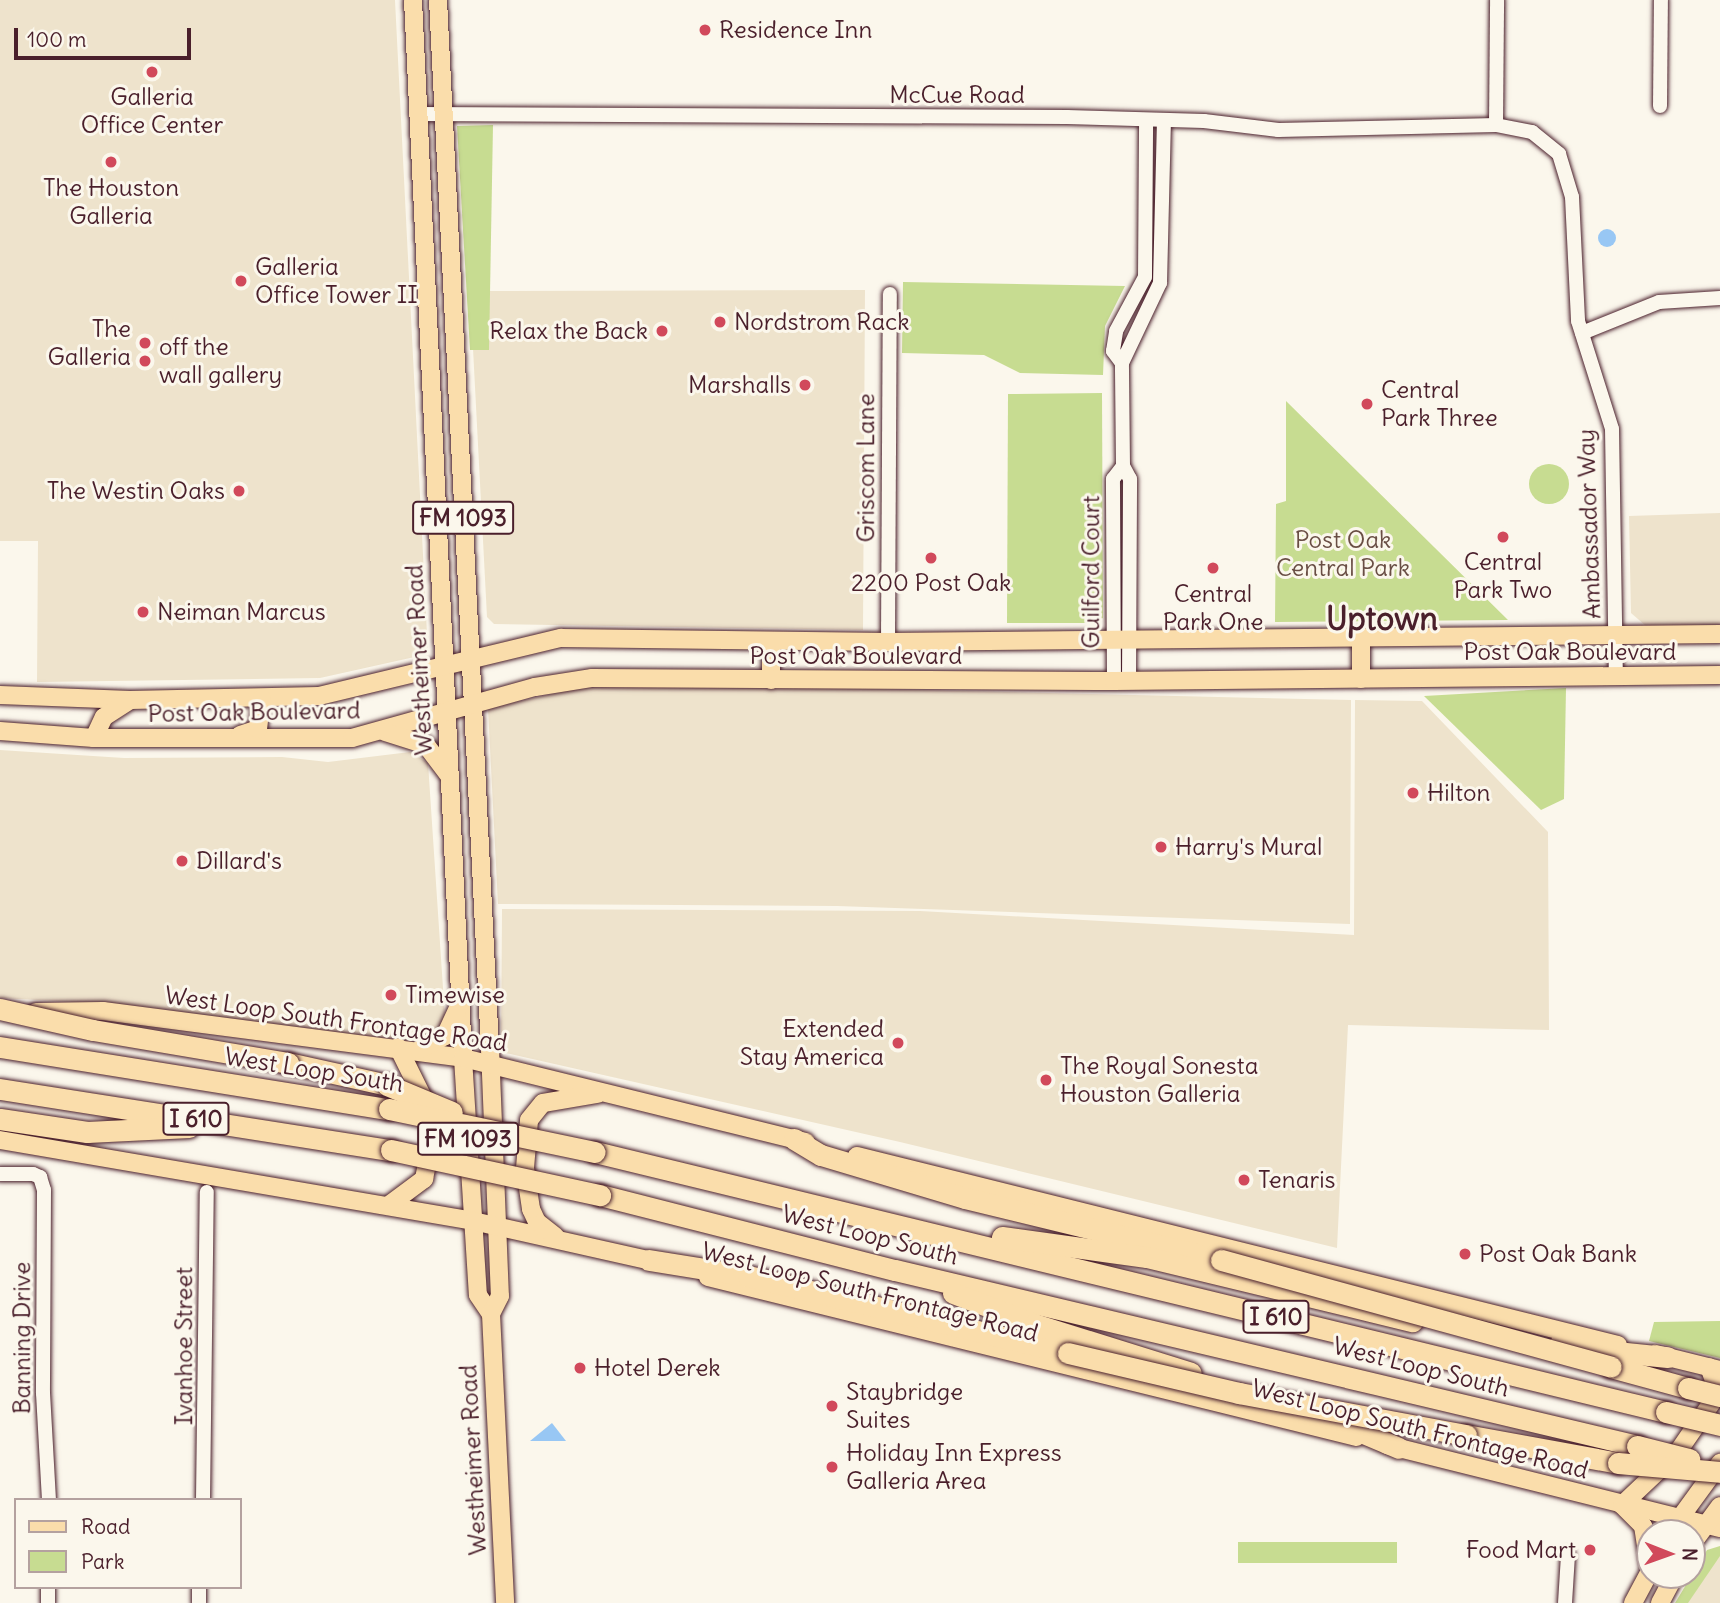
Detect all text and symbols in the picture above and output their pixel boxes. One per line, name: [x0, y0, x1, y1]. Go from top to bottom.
scale bar: [18, 14, 194, 58]
place label: Residence Inn: [719, 16, 872, 44]
marker: Residence Inn: [697, 22, 713, 38]
text: 100 m: [27, 26, 86, 53]
marker: Galleria Office Center: [144, 64, 160, 80]
street label: McCue Road: [889, 81, 1025, 109]
place label: Galleria Office Center: [81, 83, 223, 139]
marker: The Houston Galleria: [103, 154, 119, 170]
place label: The Houston Galleria: [43, 174, 179, 230]
place label: Galleria Office Tower II: [255, 253, 418, 309]
marker: Galleria Office Tower II: [233, 273, 249, 289]
place label: Nordstrom Rack: [734, 308, 910, 336]
marker: Nordstrom Rack: [712, 314, 728, 330]
place label: The Galleria: [47, 315, 131, 371]
place label: Relax the Back: [489, 317, 648, 345]
marker: Relax the Back: [654, 323, 670, 339]
place label: off the wall gallery: [159, 333, 282, 389]
marker: The Galleria: [137, 335, 153, 351]
marker: off the wall gallery: [137, 353, 153, 369]
place label: Marshalls: [688, 371, 791, 399]
place label: Central Park Three: [1381, 376, 1498, 432]
marker: Marshalls: [797, 377, 813, 393]
street label: Griscom Lane: [852, 393, 880, 543]
marker: Central Park Three: [1359, 396, 1375, 412]
street label: Ambassador Way: [1571, 428, 1607, 620]
place label: The Westin Oaks: [47, 477, 225, 505]
marker: The Westin Oaks: [231, 483, 247, 499]
street label: Guilford Court: [1077, 495, 1105, 649]
road number: FM 1093: [410, 498, 516, 538]
park label: Post Oak Central Park: [1276, 526, 1410, 582]
marker: Central Park Two: [1495, 529, 1511, 545]
place label: Central Park Two: [1454, 548, 1552, 604]
marker: 2200 Post Oak: [923, 550, 939, 566]
marker: Central Park One: [1205, 560, 1221, 576]
street label: Westheimer Road: [400, 564, 438, 756]
place label: 2200 Post Oak: [851, 569, 1011, 597]
place label: Central Park One: [1163, 580, 1263, 636]
place label: Neiman Marcus: [157, 598, 326, 626]
district label: Uptown: [1326, 600, 1438, 638]
marker: Neiman Marcus: [135, 604, 151, 620]
street label: Post Oak Boulevard: [1464, 638, 1676, 666]
street label: Post Oak Boulevard: [750, 642, 962, 670]
street label: Post Oak Boulevard: [147, 696, 361, 728]
place label: Hilton: [1427, 779, 1490, 807]
marker: Hilton: [1405, 785, 1421, 801]
place label: Harry's Mural: [1175, 833, 1322, 861]
marker: Harry's Mural: [1153, 839, 1169, 855]
place label: Dillard's: [196, 847, 282, 875]
marker: Dillard's: [174, 853, 190, 869]
street label: West Loop South Frontage Road: [163, 981, 509, 1057]
place label: Timewise: [405, 981, 505, 1009]
marker: Timewise: [383, 987, 399, 1003]
place label: Extended Stay America: [740, 1015, 884, 1071]
marker: Extended Stay America: [890, 1035, 906, 1051]
street label: West Loop South: [223, 1042, 405, 1098]
place label: The Royal Sonesta Houston Galleria: [1060, 1052, 1258, 1108]
marker: The Royal Sonesta Houston Galleria: [1038, 1072, 1054, 1088]
road number: I 610: [161, 1100, 231, 1138]
road number: FM 1093: [416, 1120, 520, 1158]
place label: Tenaris: [1258, 1166, 1335, 1194]
marker: Tenaris: [1236, 1172, 1252, 1188]
street label: West Loop South: [779, 1199, 961, 1271]
street label: West Loop South Frontage Road: [699, 1236, 1041, 1348]
place label: Post Oak Bank: [1479, 1240, 1637, 1268]
marker: Post Oak Bank: [1457, 1246, 1473, 1262]
street label: Banning Drive: [8, 1262, 36, 1414]
street label: Ivanhoe Street: [170, 1267, 198, 1425]
road number: I 610: [1241, 1298, 1311, 1336]
street label: West Loop South: [1330, 1331, 1512, 1403]
place label: Hotel Derek: [594, 1354, 721, 1382]
marker: Hotel Derek: [572, 1360, 588, 1376]
street label: Westheimer Road: [454, 1364, 492, 1556]
street label: West Loop South Frontage Road: [1249, 1373, 1591, 1485]
place label: Staybridge Suites: [846, 1378, 963, 1434]
marker: Staybridge Suites: [824, 1398, 840, 1414]
place label: Holiday Inn Express Galleria Area: [846, 1439, 1062, 1495]
marker: Holiday Inn Express Galleria Area: [824, 1459, 840, 1475]
legend: [14, 1498, 242, 1589]
text: Road: [81, 1513, 130, 1540]
north arrow: [1636, 1519, 1706, 1589]
place label: Food Mart: [1466, 1536, 1576, 1564]
marker: Food Mart: [1582, 1542, 1598, 1558]
text: Park: [81, 1548, 124, 1575]
text: N: [1678, 1548, 1702, 1561]

